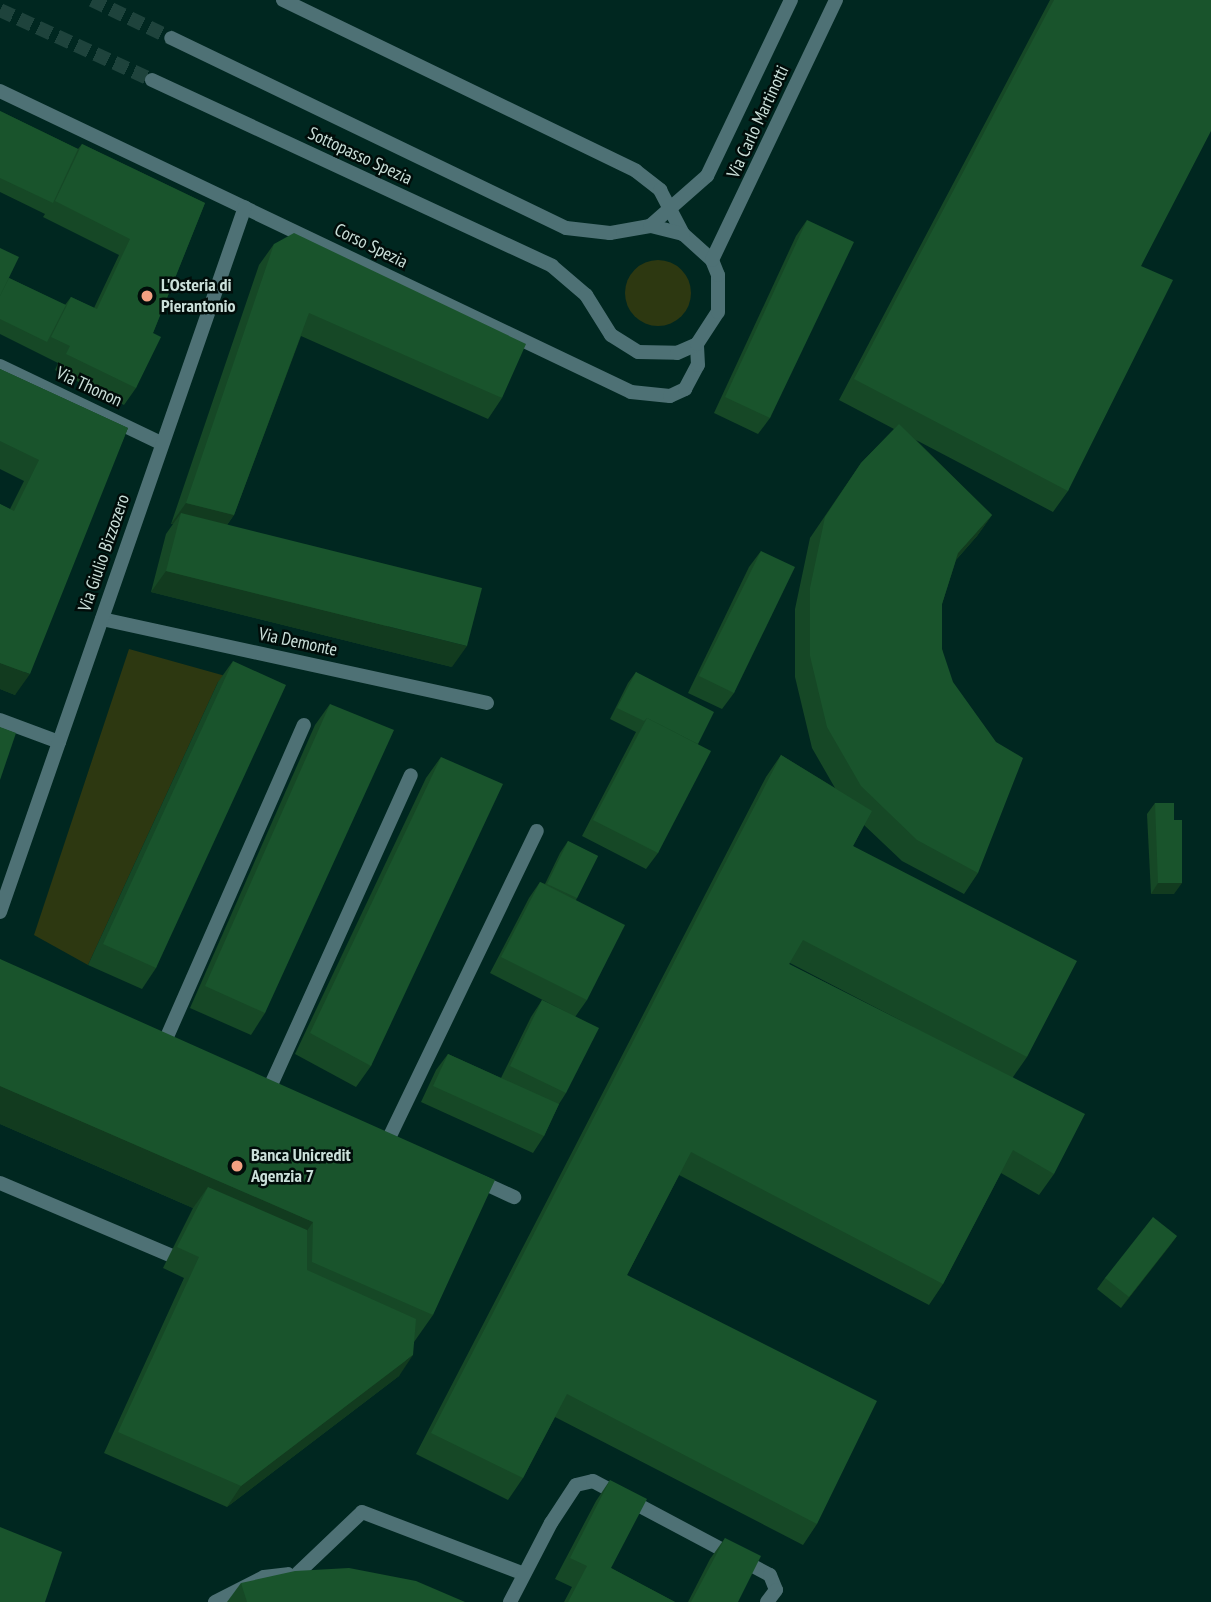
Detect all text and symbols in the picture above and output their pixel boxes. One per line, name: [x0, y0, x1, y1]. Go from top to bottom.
street label: Via Carlo Martinotti: [723, 62, 793, 182]
street label: Sottopasso Spezia: [305, 123, 415, 189]
street label: Corso Spezia: [331, 219, 411, 273]
place label: L'Osteria di Pierantonio: [161, 275, 236, 318]
marker: L'Osteria di Pierantonio: [139, 288, 155, 304]
street label: Via Thonon: [52, 362, 126, 412]
street label: Via Giulio Bizzozero: [74, 492, 134, 614]
street label: Via Demonte: [257, 623, 339, 661]
place label: Banca Unicredit Agenzia 7: [251, 1145, 351, 1188]
marker: Banca Unicredit Agenzia 7: [229, 1158, 245, 1174]

